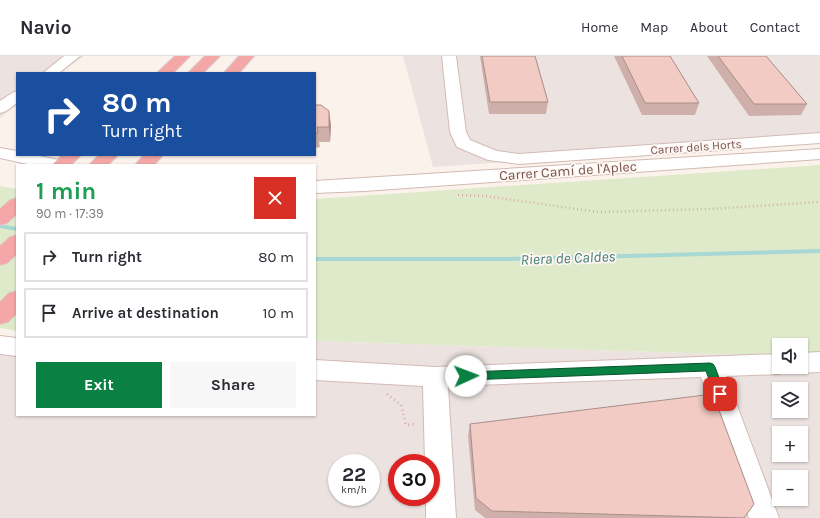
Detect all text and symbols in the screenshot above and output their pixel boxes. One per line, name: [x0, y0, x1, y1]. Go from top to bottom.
text: Navio: [20, 17, 72, 39]
text: Home: [581, 19, 618, 36]
text: Map: [640, 19, 668, 36]
text: About: [690, 19, 728, 36]
text: Contact: [750, 19, 800, 36]
text: 80 m: [102, 86, 171, 119]
icon: right: [36, 88, 88, 140]
text: Turn right: [102, 120, 182, 142]
street label: Carrer dels Horts: [650, 137, 742, 157]
street label: Carrer Camí de l'Aplec: [499, 158, 637, 184]
text: 1 min: [36, 177, 96, 205]
button: close: [254, 177, 296, 219]
text: 90 m · 17:39: [36, 206, 104, 221]
icon: right: [38, 246, 60, 268]
water label: Riera de Caldes: [520, 247, 616, 269]
text: Turn right: [72, 248, 142, 266]
text: 80 m: [258, 248, 294, 266]
icon: arrive: [38, 302, 60, 324]
text: Arrive at destination: [72, 304, 219, 322]
text: 10 m: [263, 304, 294, 322]
map controls: [772, 338, 808, 506]
button: sound: [772, 338, 808, 374]
position arrow: [445, 355, 487, 397]
button: Exit: [36, 362, 162, 408]
button: Share: [170, 362, 296, 408]
pin: [703, 377, 737, 411]
button: layers: [772, 382, 808, 418]
icon: arrive: [709, 383, 731, 405]
button: +: [772, 426, 808, 462]
speed limit sign: 30: [388, 454, 440, 506]
text: 22: [342, 463, 366, 486]
button: −: [772, 470, 808, 506]
text: km/h: [341, 484, 367, 496]

